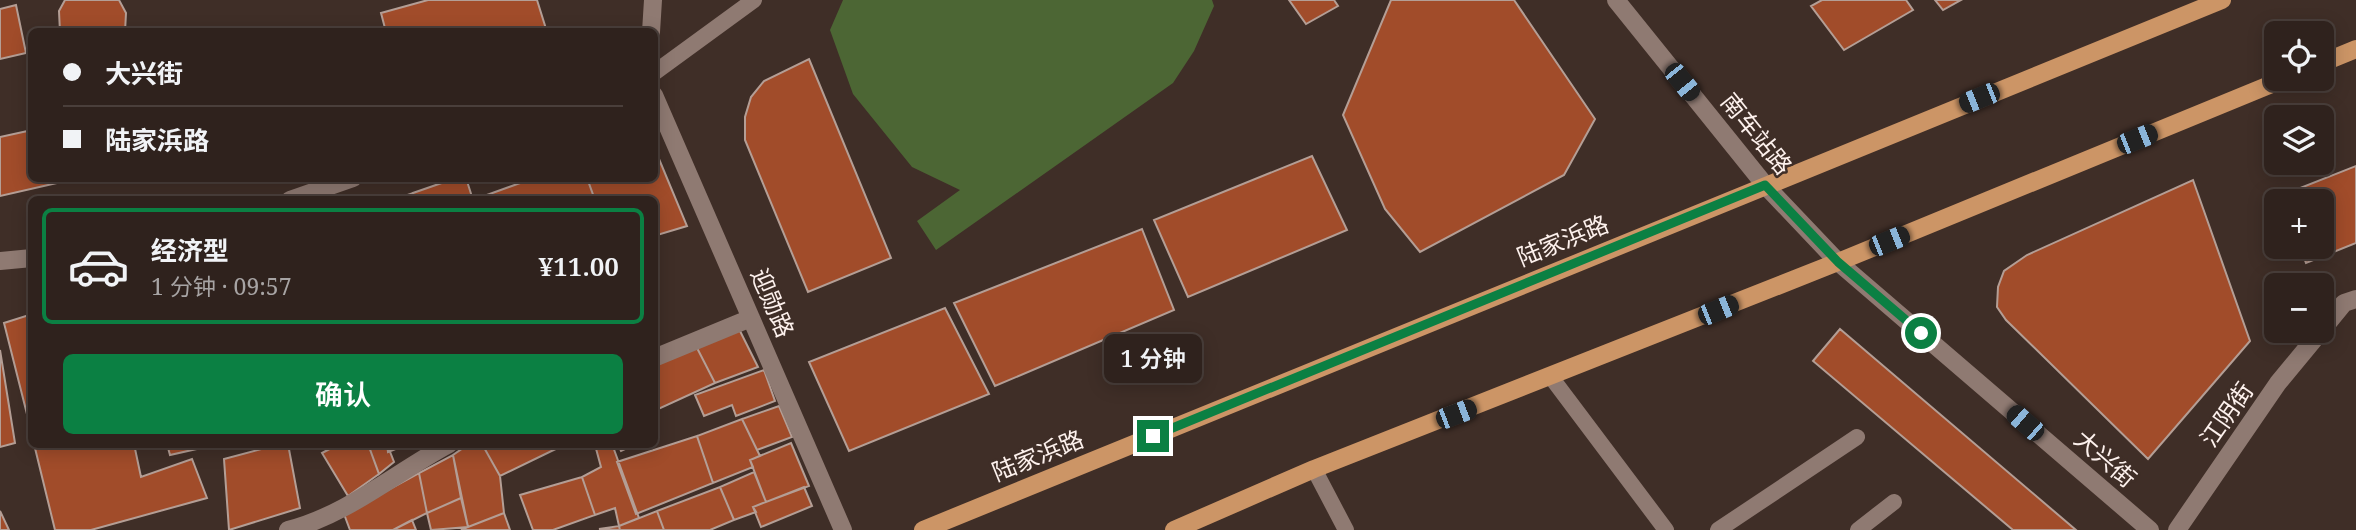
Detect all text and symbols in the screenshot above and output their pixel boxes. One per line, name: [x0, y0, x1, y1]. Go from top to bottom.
map controls: [2264, 21, 2334, 343]
button: locate: [2264, 21, 2334, 91]
text: 大兴街: [105, 55, 183, 91]
car: [1661, 59, 1704, 105]
car: [1956, 80, 2003, 116]
street label: 南车站路: [1714, 85, 1800, 181]
button: layers: [2264, 105, 2334, 175]
car: [2114, 121, 2161, 157]
text: 陆家浜路: [105, 122, 209, 158]
button: +: [2264, 189, 2334, 259]
street label: 陆家浜路: [1512, 206, 1613, 273]
car: [1866, 223, 1913, 259]
text: 经济型: [151, 232, 229, 268]
icon: car: [67, 235, 130, 298]
text: ¥11.00: [539, 248, 619, 284]
street label: 迎勋路: [744, 263, 803, 342]
text: 1 分钟 · 09:57: [151, 270, 292, 302]
button: −: [2264, 273, 2334, 343]
car: [1695, 292, 1742, 328]
route start: [1905, 317, 1937, 349]
callout: 1 分钟: [1104, 334, 1202, 384]
text: 1 分钟: [1121, 342, 1185, 374]
button: 确认: [63, 354, 623, 434]
street label: 江阴街: [2192, 375, 2260, 453]
car: [1433, 397, 1480, 431]
car: [2003, 401, 2048, 445]
route end: [1137, 420, 1169, 452]
street label: 陆家浜路: [987, 421, 1088, 488]
street label: 大兴街: [2068, 422, 2144, 494]

